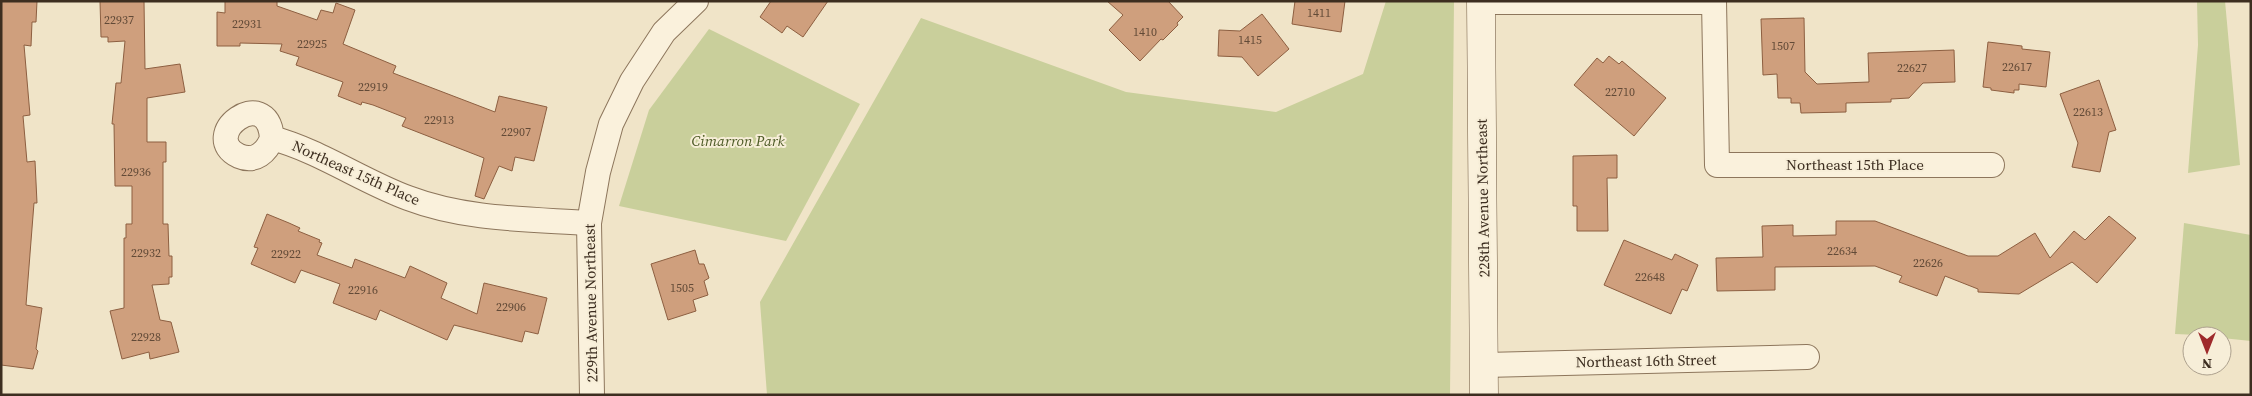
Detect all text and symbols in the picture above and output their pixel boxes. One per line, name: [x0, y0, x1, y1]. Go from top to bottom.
house number: 1411: [1307, 5, 1331, 21]
house number: 22937: [104, 12, 134, 28]
house number: 22931: [232, 16, 262, 32]
house number: 1410: [1133, 24, 1157, 40]
house number: 1415: [1238, 32, 1262, 48]
house number: 22925: [297, 36, 327, 52]
house number: 1507: [1771, 38, 1795, 54]
house number: 22617: [2002, 59, 2032, 75]
house number: 22627: [1897, 60, 1927, 76]
house number: 22919: [358, 79, 388, 95]
house number: 22710: [1605, 84, 1635, 100]
house number: 22613: [2073, 104, 2103, 120]
house number: 22913: [424, 112, 454, 128]
street label: 228th Avenue Northeast: [1471, 118, 1494, 278]
house number: 22907: [501, 124, 531, 140]
park label: Cimarron Park: [691, 130, 786, 151]
street label: Northeast 15th Place: [289, 135, 424, 210]
street label: Northeast 15th Place: [1786, 154, 1924, 175]
house number: 22936: [121, 164, 151, 180]
street label: 229th Avenue Northeast: [579, 223, 602, 383]
house number: 22634: [1827, 243, 1857, 259]
house number: 22932: [131, 245, 161, 261]
house number: 22922: [271, 246, 301, 262]
house number: 22626: [1913, 255, 1943, 271]
house number: 22648: [1635, 269, 1665, 285]
house number: 1505: [670, 280, 694, 296]
house number: 22916: [348, 282, 378, 298]
house number: 22906: [496, 299, 526, 315]
north arrow: [2182, 326, 2232, 376]
house number: 22928: [131, 329, 161, 345]
street label: Northeast 16th Street: [1575, 349, 1717, 372]
text: N: [2202, 354, 2212, 374]

